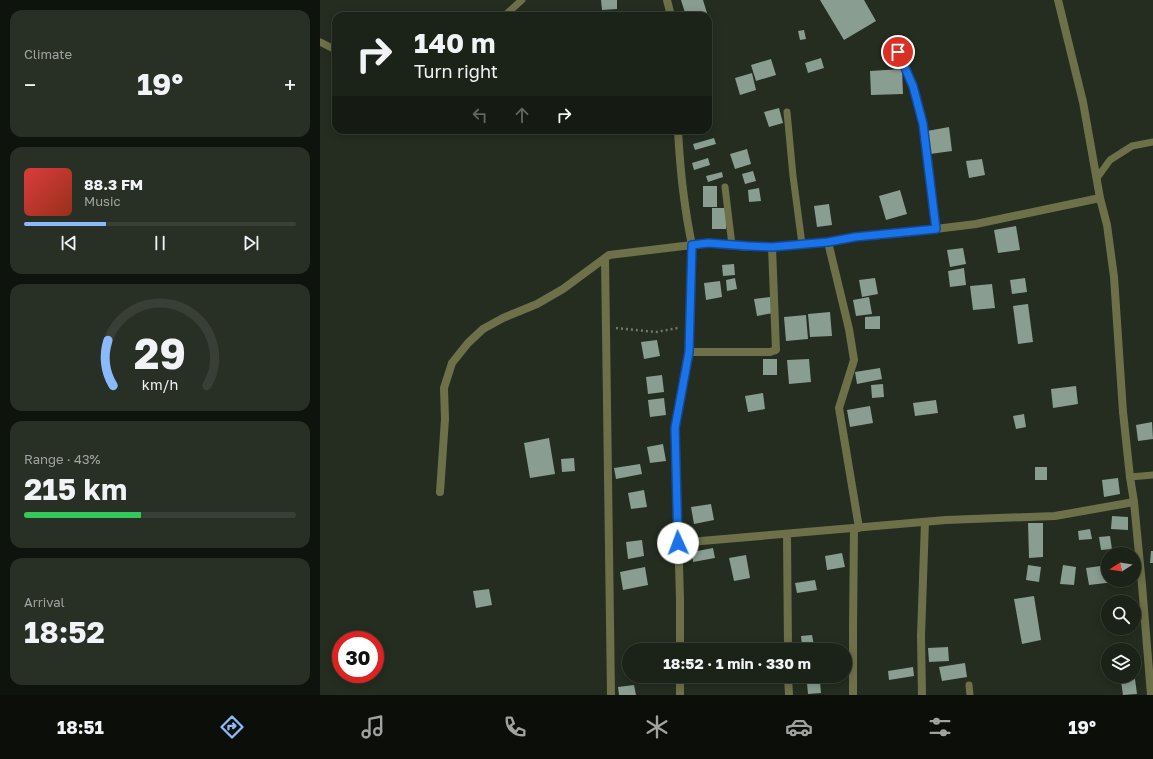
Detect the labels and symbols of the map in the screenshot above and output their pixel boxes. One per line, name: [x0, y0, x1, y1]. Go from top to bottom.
pin: [881, 35, 915, 69]
position arrow: [657, 522, 699, 564]
north arrow: [1101, 547, 1141, 587]
speed limit sign: 30: [332, 631, 384, 683]

